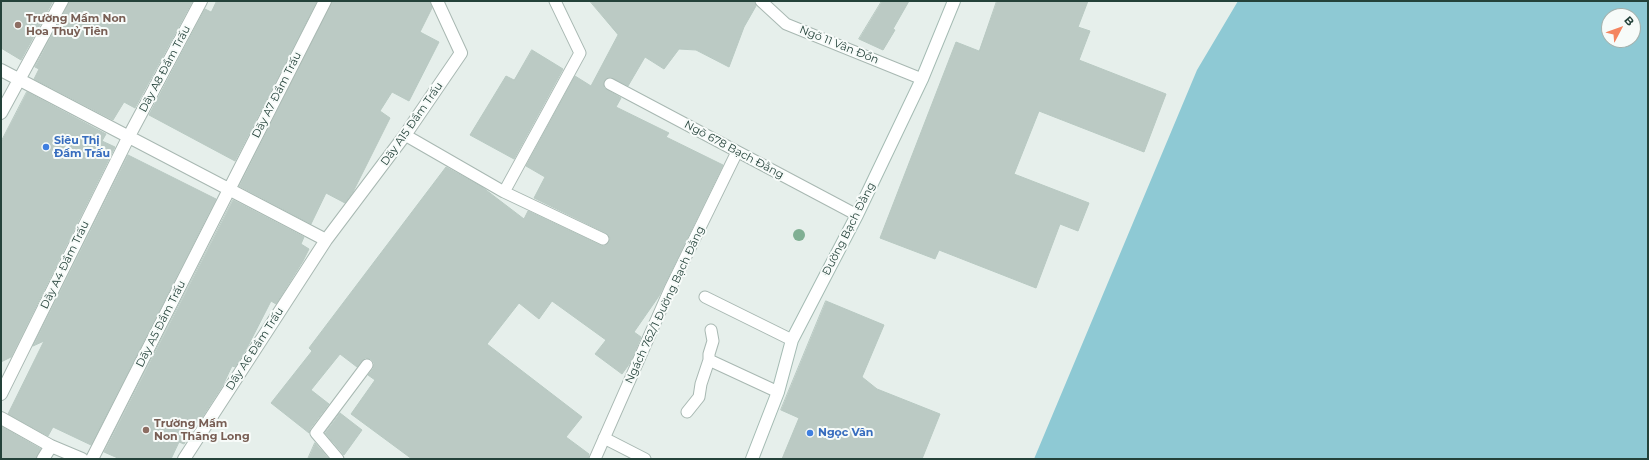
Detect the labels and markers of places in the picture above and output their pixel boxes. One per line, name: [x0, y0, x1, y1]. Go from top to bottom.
place label: Trường Mầm Non Hoa Thuỷ Tiên: [26, 12, 126, 38]
marker: Trường Mầm Non Hoa Thuỷ Tiên: [13, 20, 23, 30]
place label: Siêu Thị Đầm Trấu: [54, 134, 110, 160]
marker: Siêu Thị Đầm Trấu: [41, 142, 51, 152]
place label: Trường Mầm Non Thăng Long: [154, 417, 250, 443]
marker: Trường Mầm Non Thăng Long: [141, 425, 151, 435]
place label: Ngọc Vân: [818, 426, 873, 440]
marker: Ngọc Vân: [805, 428, 815, 438]

